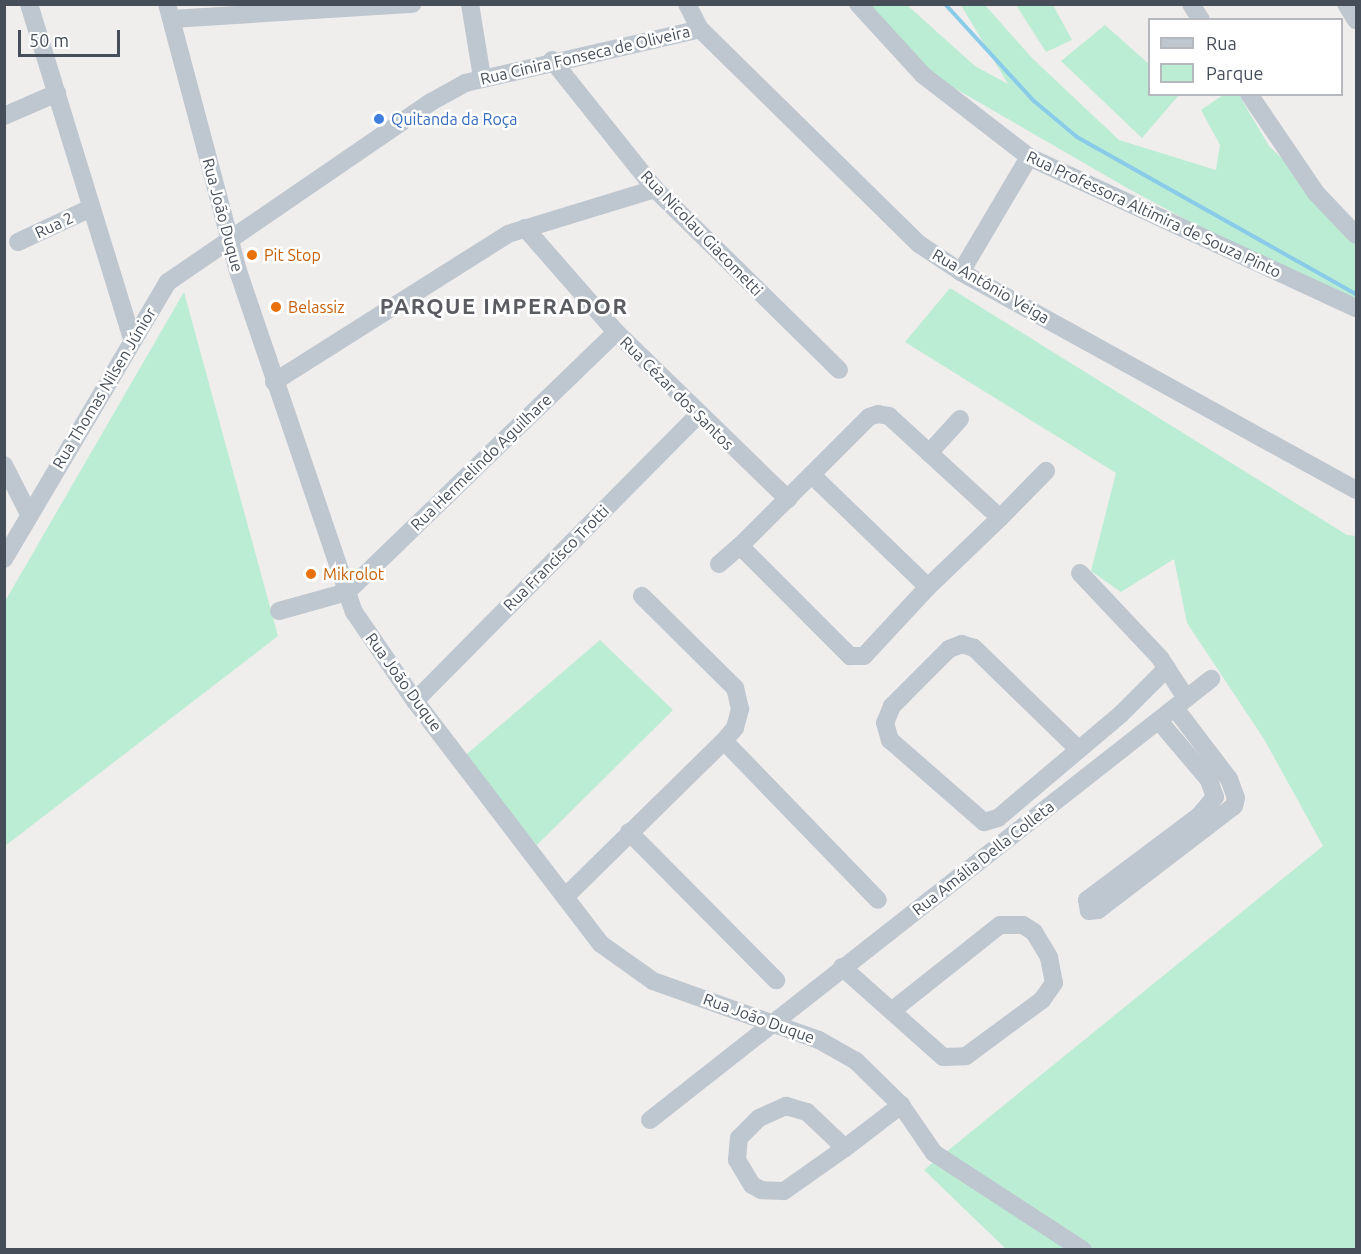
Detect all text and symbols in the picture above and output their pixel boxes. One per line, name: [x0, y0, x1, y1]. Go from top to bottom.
scale bar: [21, 18, 123, 56]
legend: [1148, 18, 1343, 96]
street label: Rua Cinira Fonseca de Oliveira: [478, 21, 692, 89]
text: 50 m: [29, 30, 69, 50]
text: Rua: [1206, 33, 1237, 53]
text: Parque: [1206, 63, 1263, 83]
place label: Quitanda da Roça: [391, 109, 517, 129]
marker: Quitanda da Roça: [372, 112, 386, 126]
street label: Rua Professora Altimira de Souza Pinto: [1024, 146, 1284, 282]
street label: Rua João Duque: [199, 156, 247, 274]
street label: Rua Nicolau Giacometti: [637, 166, 767, 300]
street label: Rua 2: [32, 208, 76, 242]
place label: Pit Stop: [264, 245, 321, 265]
street label: Rua Antônio Veiga: [929, 245, 1053, 327]
marker: Pit Stop: [245, 248, 259, 262]
district label: PARQUE IMPERADOR: [380, 293, 628, 319]
place label: Belassiz: [288, 297, 345, 317]
marker: Belassiz: [269, 300, 283, 314]
street label: Rua Thomas Nilsen Júnior: [48, 304, 160, 472]
street label: Rua Cézar dos Santos: [616, 332, 738, 454]
street label: Rua Hermelindo Aguilhare: [407, 390, 555, 534]
street label: Rua Francisco Trotti: [499, 501, 613, 615]
place label: Mikrolot: [323, 564, 384, 584]
marker: Mikrolot: [304, 567, 318, 581]
street label: Rua João Duque: [362, 629, 446, 735]
street label: Rua Amália Della Colleta: [908, 797, 1058, 919]
street label: Rua João Duque: [701, 989, 817, 1047]

